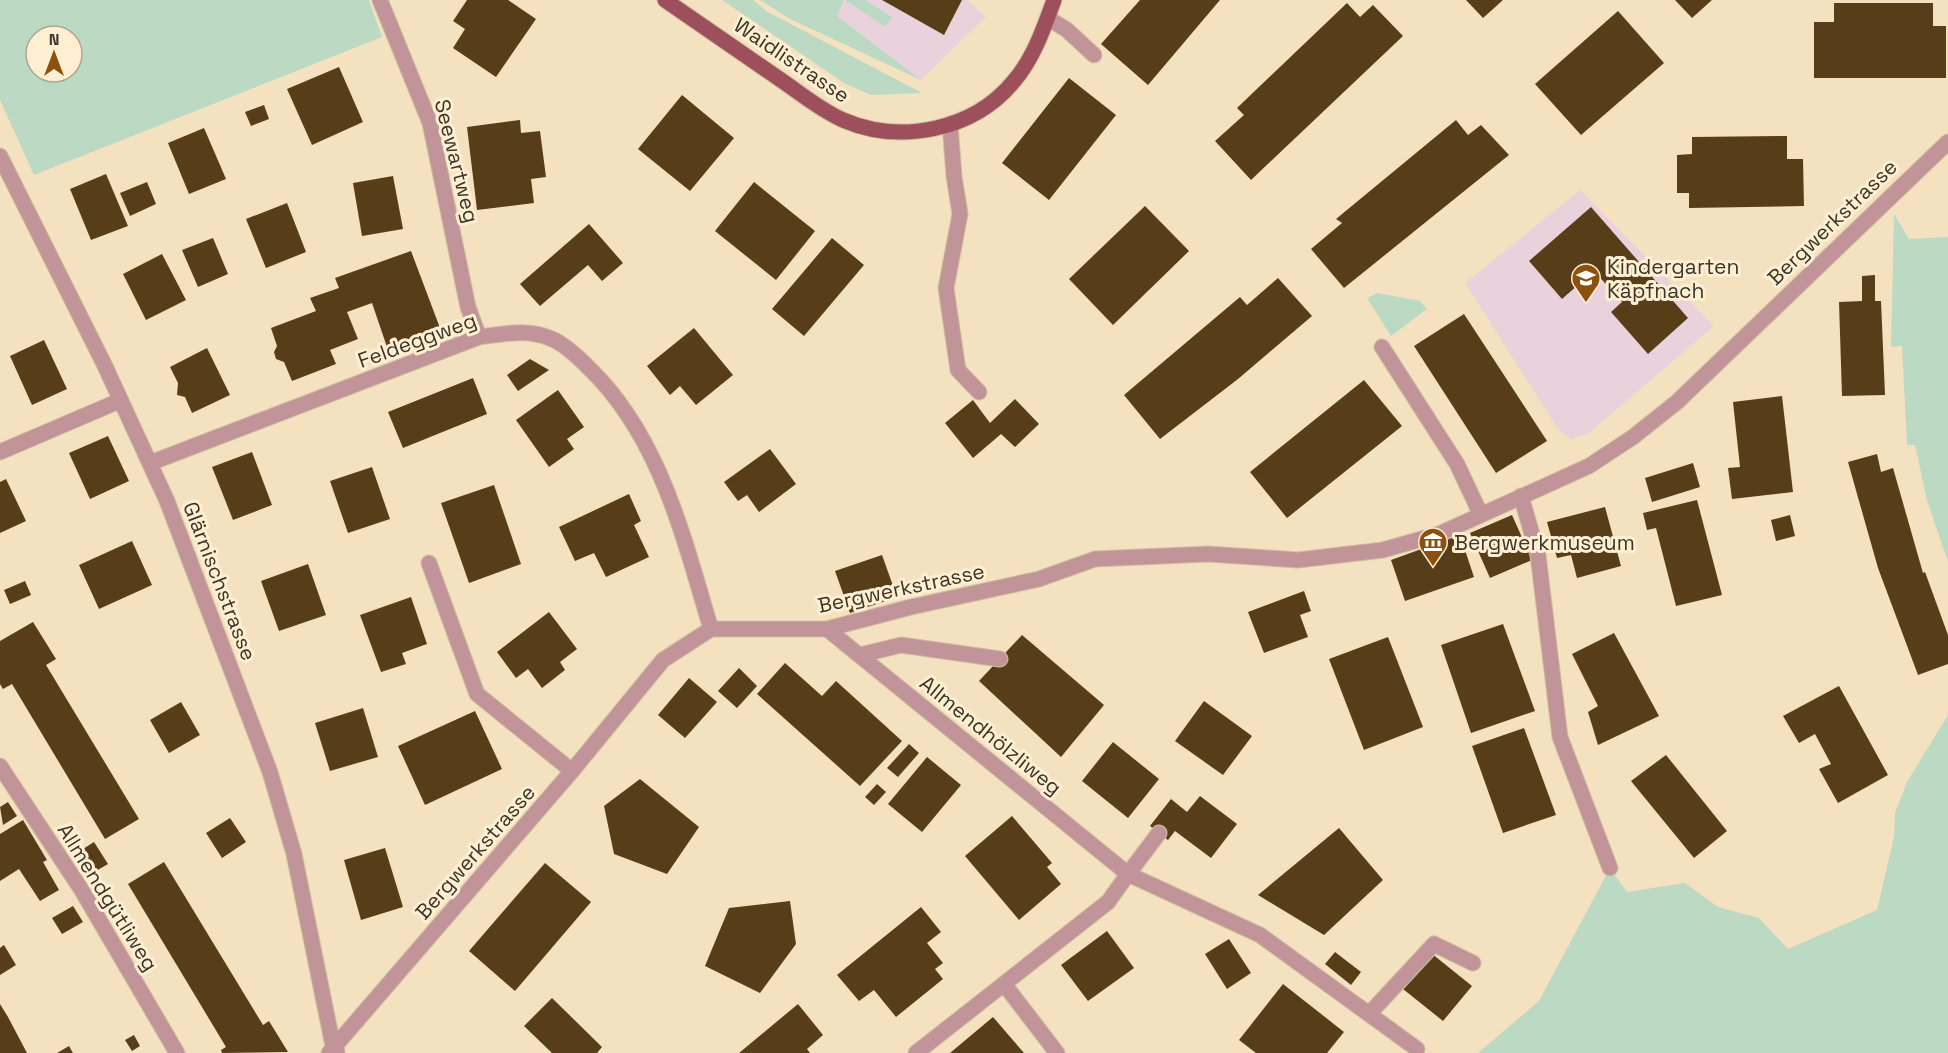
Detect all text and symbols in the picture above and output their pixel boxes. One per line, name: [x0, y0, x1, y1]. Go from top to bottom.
street label: Waidlistrasse: [729, 11, 855, 109]
north arrow: [24, 24, 84, 84]
text: N: [49, 29, 59, 50]
street label: Seewartweg: [429, 96, 485, 226]
street label: Bergwerkstrasse: [1762, 153, 1902, 291]
place label: Kindergarten Käpfnach: [1607, 253, 1739, 304]
school or university icon: Kindergarten Käpfnach: [1570, 262, 1602, 304]
street label: Feldeggweg: [354, 306, 480, 374]
street label: Glärnischstrasse: [177, 498, 263, 664]
museum icon: Bergwerkmuseum: [1417, 526, 1449, 568]
place label: Bergwerkmuseum: [1454, 529, 1635, 556]
street label: Bergwerkstrasse: [815, 557, 987, 619]
street label: Allmendhölzliweg: [914, 669, 1068, 801]
street label: Bergwerkstrasse: [409, 779, 541, 925]
street label: Allmendgütliweg: [52, 818, 164, 976]

